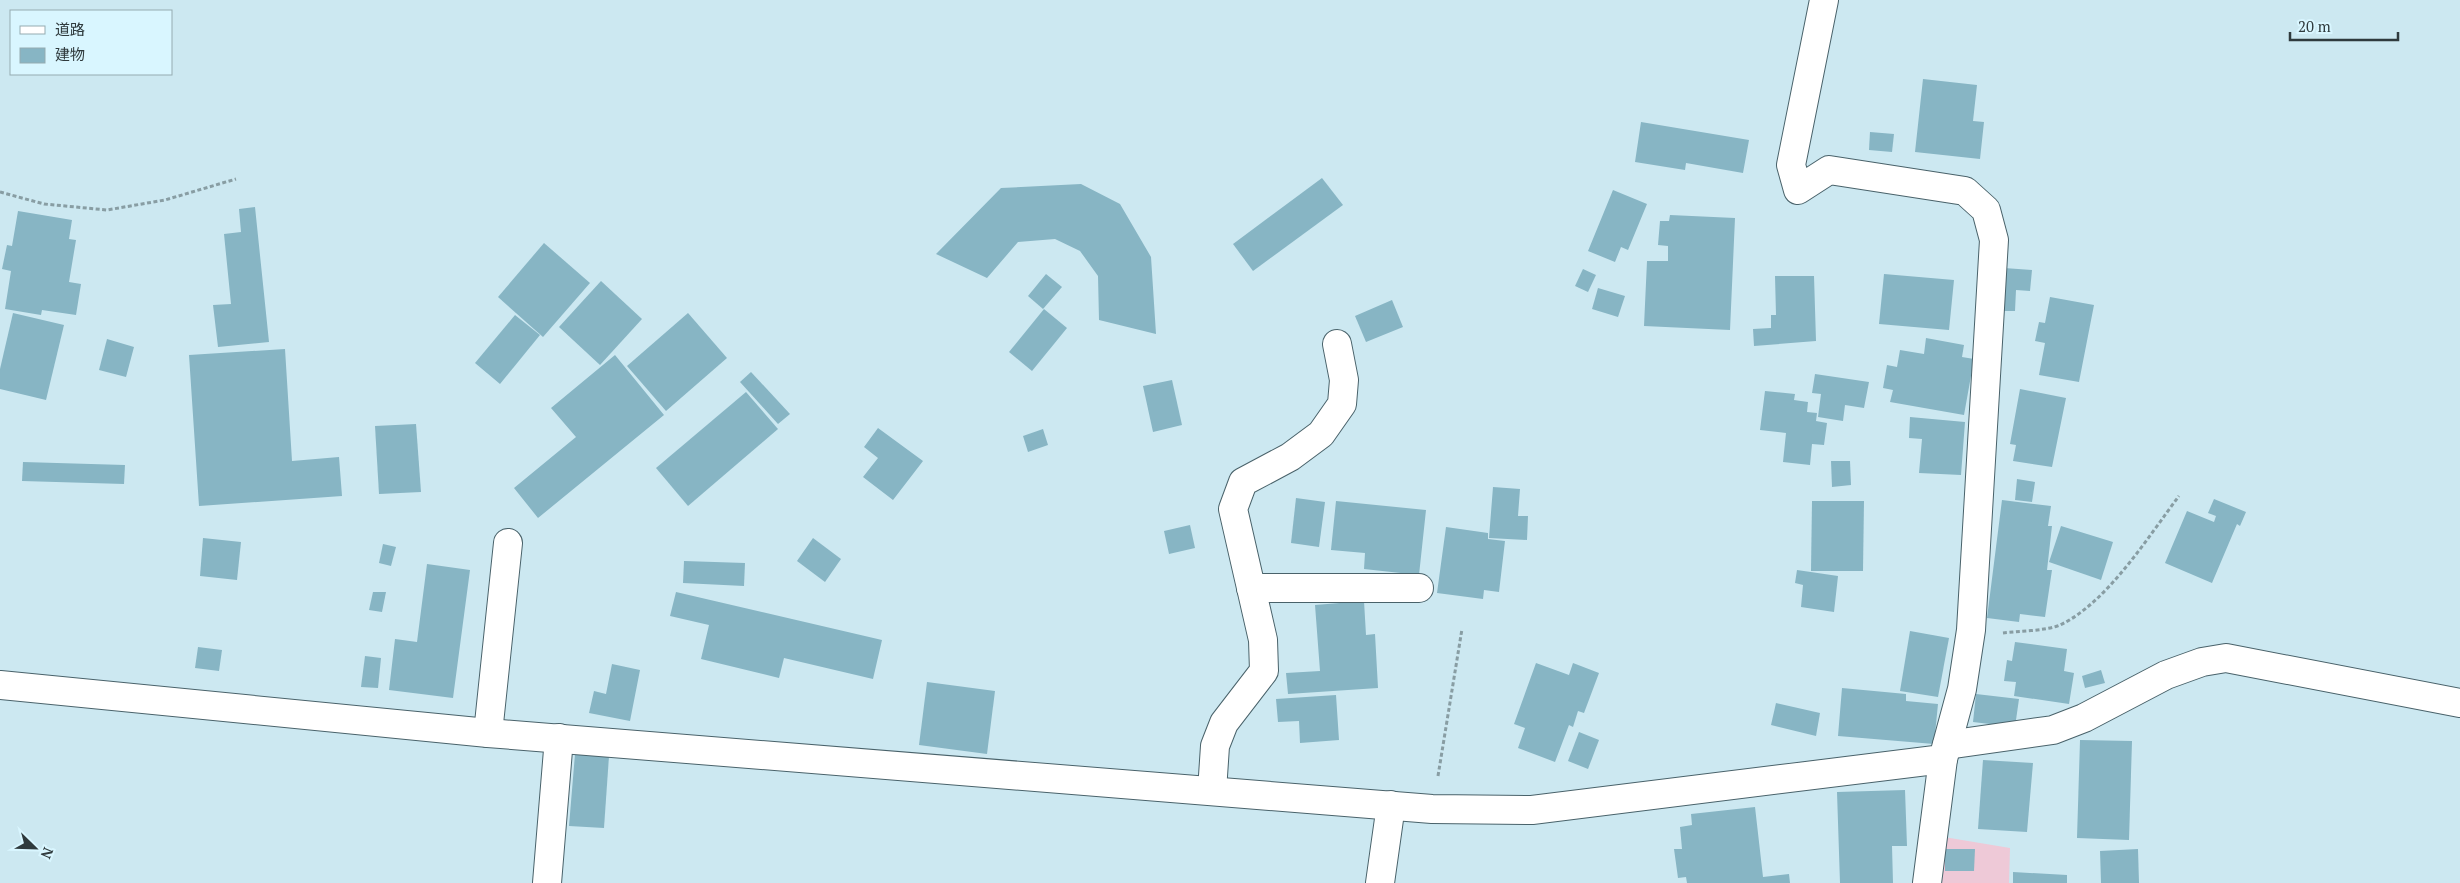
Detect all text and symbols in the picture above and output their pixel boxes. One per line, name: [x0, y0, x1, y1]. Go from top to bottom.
legend: [10, 10, 172, 75]
scale bar: [2290, 10, 2398, 42]
text: 20 m: [2298, 16, 2331, 36]
text: 道路: [55, 19, 85, 39]
text: 建物: [55, 44, 85, 64]
north arrow: [10, 823, 60, 873]
text: N: [36, 845, 58, 862]

